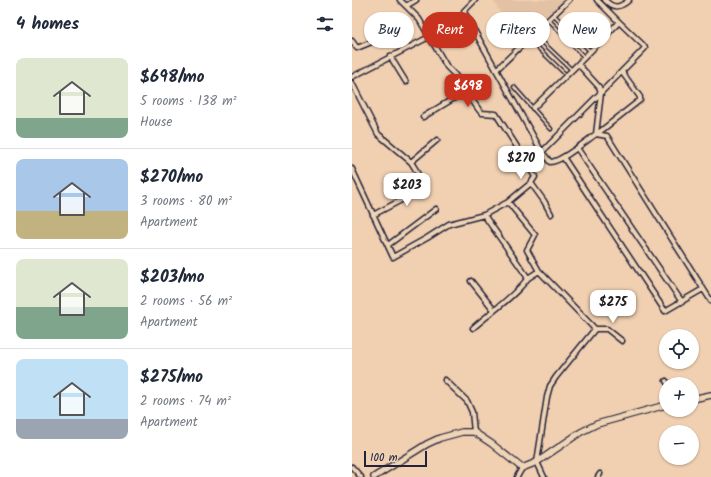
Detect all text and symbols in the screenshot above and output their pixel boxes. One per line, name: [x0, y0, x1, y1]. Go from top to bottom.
text: 4 homes: [16, 11, 79, 38]
chip: Buy: [364, 12, 414, 48]
chip: Rent: [422, 12, 478, 48]
chip: Filters: [486, 12, 550, 48]
chip: New: [558, 12, 611, 48]
icon: filters: [314, 13, 336, 35]
text: $698/mo: [140, 64, 204, 91]
icon: home: [48, 74, 96, 122]
pin: $698: [444, 74, 492, 108]
text: $698: [454, 76, 483, 97]
text: 5 rooms · 138 m²: [140, 91, 237, 112]
text: House: [140, 112, 172, 133]
pin: $270: [497, 146, 545, 180]
text: $270: [507, 148, 535, 169]
text: $270/mo: [140, 164, 203, 191]
pin: $203: [383, 173, 431, 207]
icon: home: [48, 175, 96, 223]
text: $203: [392, 175, 422, 196]
text: 3 rooms · 80 m²: [140, 191, 232, 212]
text: Apartment: [140, 212, 198, 233]
text: $203/mo: [140, 264, 204, 291]
icon: home: [48, 275, 96, 323]
pin: $275: [589, 290, 637, 324]
text: 2 rooms · 56 m²: [140, 291, 232, 312]
text: $275: [599, 292, 627, 313]
text: Apartment: [140, 312, 198, 333]
map controls: [659, 329, 699, 465]
button: locate: [659, 329, 699, 369]
text: $275/mo: [140, 364, 203, 391]
icon: home: [48, 375, 96, 423]
button: +: [659, 377, 699, 417]
text: 2 rooms · 74 m²: [140, 391, 231, 412]
text: Apartment: [140, 412, 198, 433]
button: −: [659, 425, 699, 465]
scale bar: [364, 449, 427, 468]
text: 100 m: [370, 449, 398, 467]

